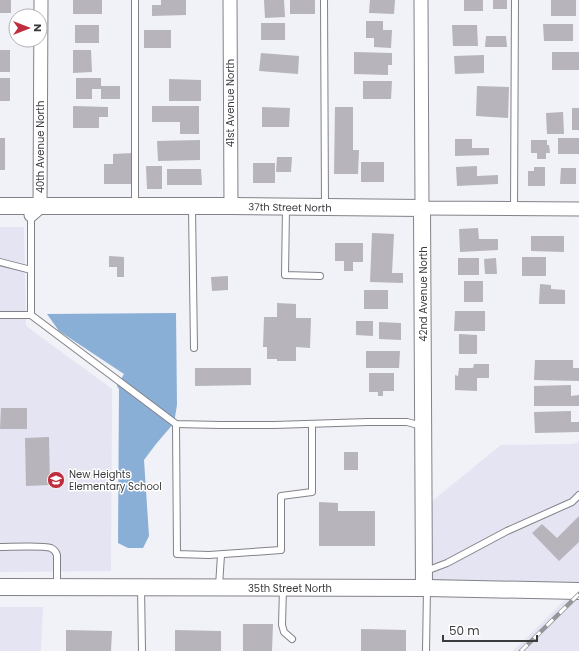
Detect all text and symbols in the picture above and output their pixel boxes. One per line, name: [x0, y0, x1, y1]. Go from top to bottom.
north arrow: [8, 8, 48, 48]
text: N: [30, 24, 46, 32]
street label: 41st Avenue North: [223, 59, 238, 147]
street label: 40th Avenue North: [33, 101, 48, 193]
street label: 37th Street North: [248, 199, 332, 216]
street label: 42nd Avenue North: [416, 246, 431, 342]
place label: New Heights Elementary School: [69, 467, 162, 494]
school or university icon: New Heights Elementary School: [46, 470, 66, 490]
street label: 35th Street North: [248, 581, 332, 596]
scale bar: [443, 617, 537, 643]
text: 50 m: [449, 622, 480, 639]

